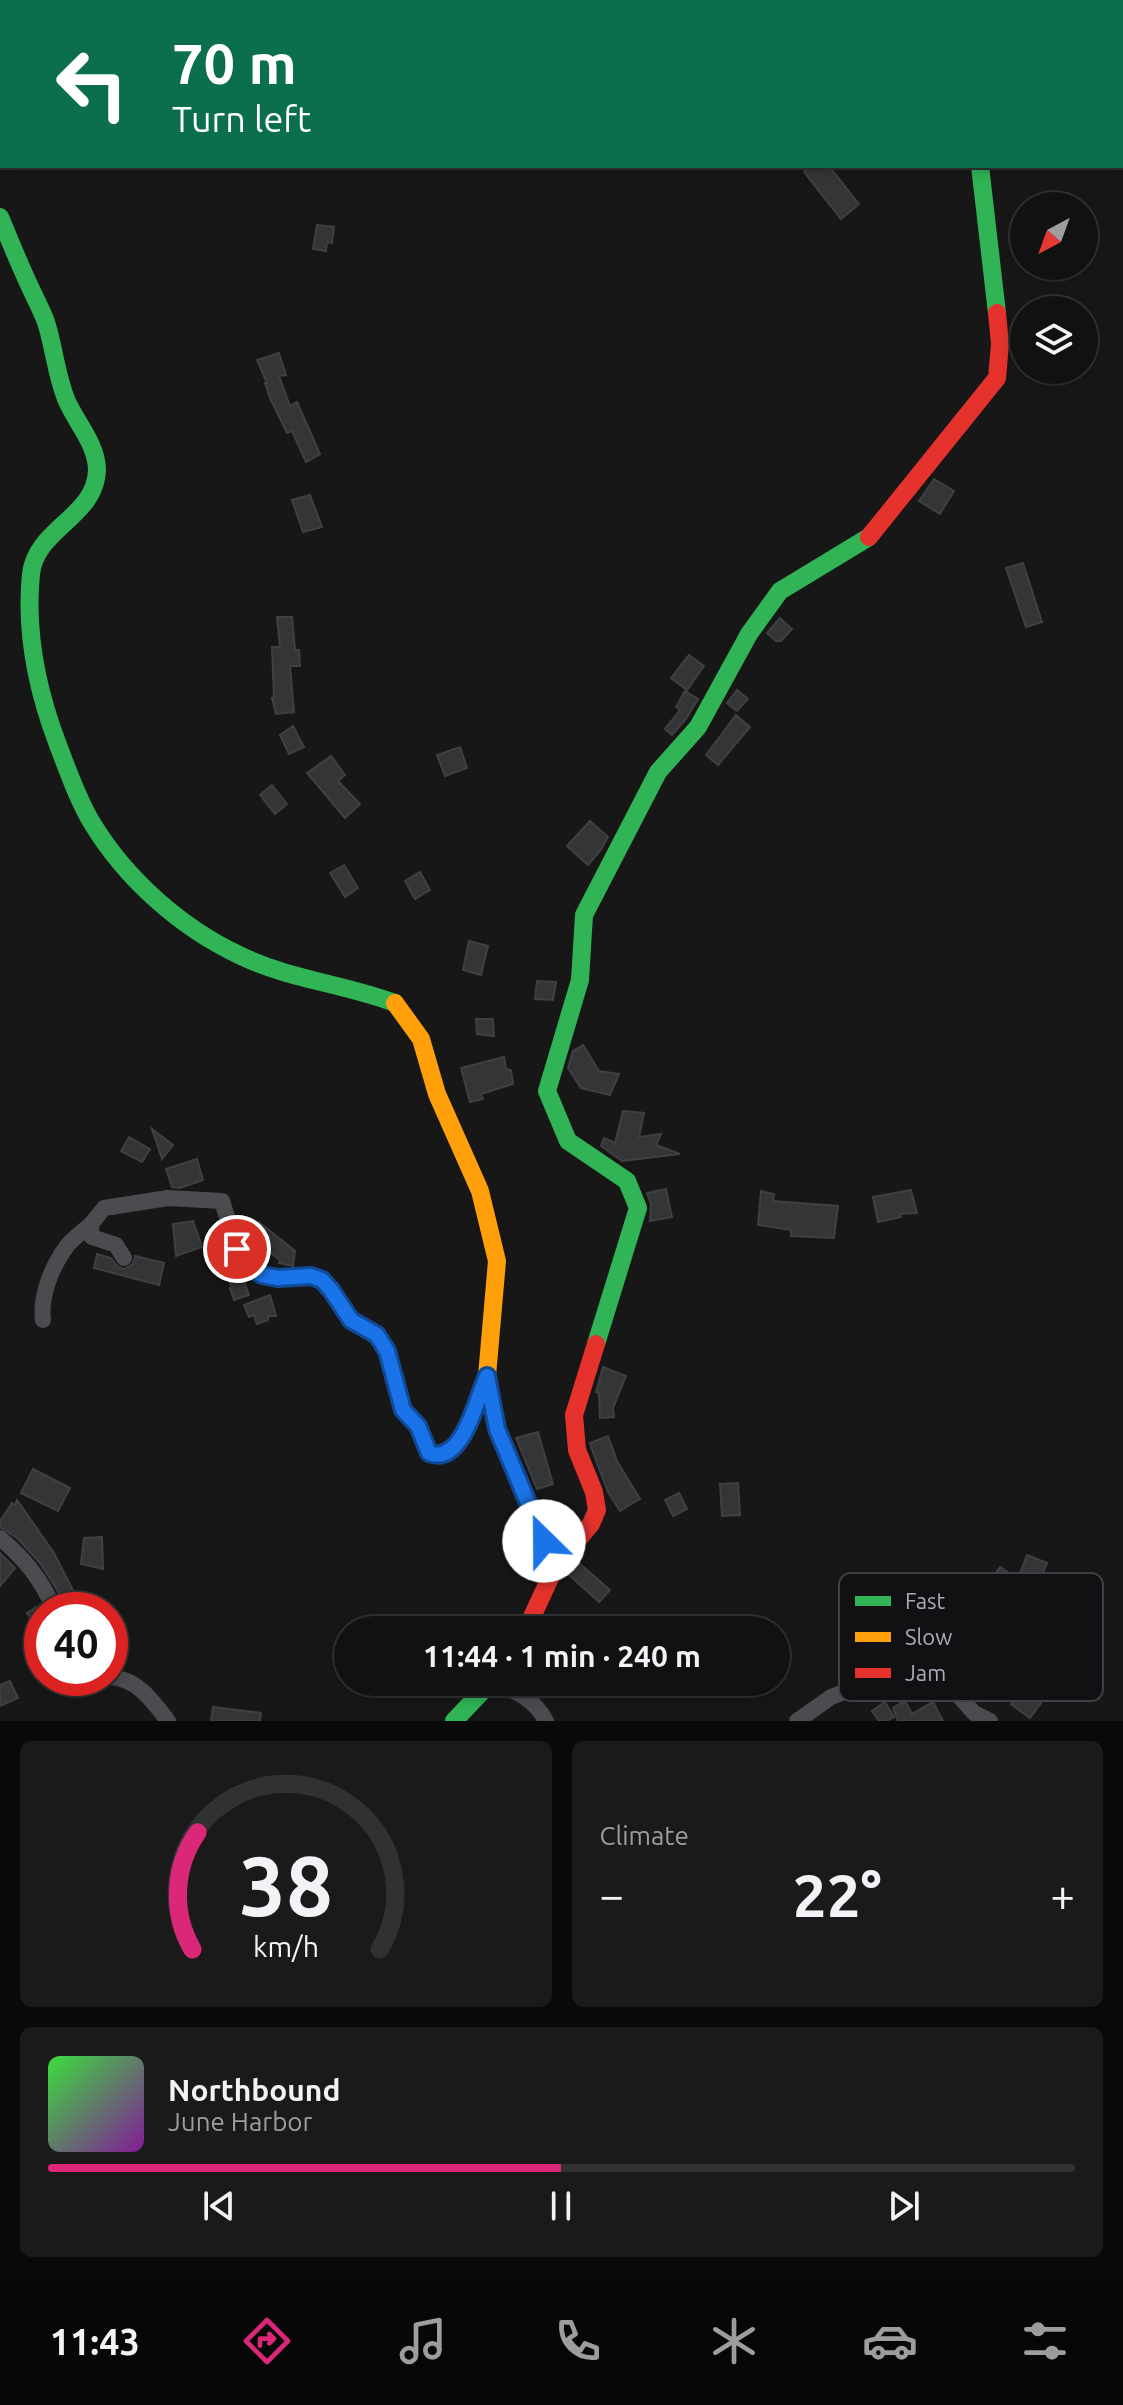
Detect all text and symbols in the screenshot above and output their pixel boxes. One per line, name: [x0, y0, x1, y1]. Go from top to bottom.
icon: left: [40, 32, 144, 136]
text: 70 m: [172, 32, 297, 95]
text: Turn left: [172, 98, 311, 139]
north arrow: [1010, 192, 1098, 280]
map controls: [1010, 192, 1098, 384]
button: layers: [1010, 296, 1098, 384]
pin: [203, 1215, 271, 1283]
icon: arrive: [215, 1227, 259, 1271]
position arrow: [502, 1499, 586, 1583]
legend: [839, 1573, 1103, 1701]
text: Fast: [905, 1588, 946, 1613]
speed limit sign: 40: [24, 1592, 128, 1696]
text: Slow: [905, 1624, 952, 1649]
text: 11:44 · 1 min · 240 m: [423, 1639, 701, 1673]
text: Jam: [905, 1660, 946, 1685]
text: Climate: [600, 1821, 689, 1850]
text: 38: [239, 1838, 333, 1932]
text: 22°: [793, 1861, 882, 1928]
text: −: [600, 1870, 624, 1919]
text: +: [1050, 1870, 1075, 1919]
text: km/h: [253, 1930, 319, 1962]
text: Northbound: [168, 2073, 340, 2107]
text: June Harbor: [168, 2107, 312, 2136]
icon: previous: [197, 2184, 241, 2228]
icon: pause: [539, 2184, 583, 2228]
icon: next: [882, 2184, 926, 2228]
icon: directions: [239, 2313, 295, 2369]
icon: music: [395, 2313, 451, 2369]
icon: phone: [550, 2313, 606, 2369]
icon: climate: [706, 2313, 762, 2369]
icon: car: [862, 2313, 918, 2369]
icon: filters: [1017, 2313, 1073, 2369]
text: 11:43: [50, 2321, 140, 2362]

